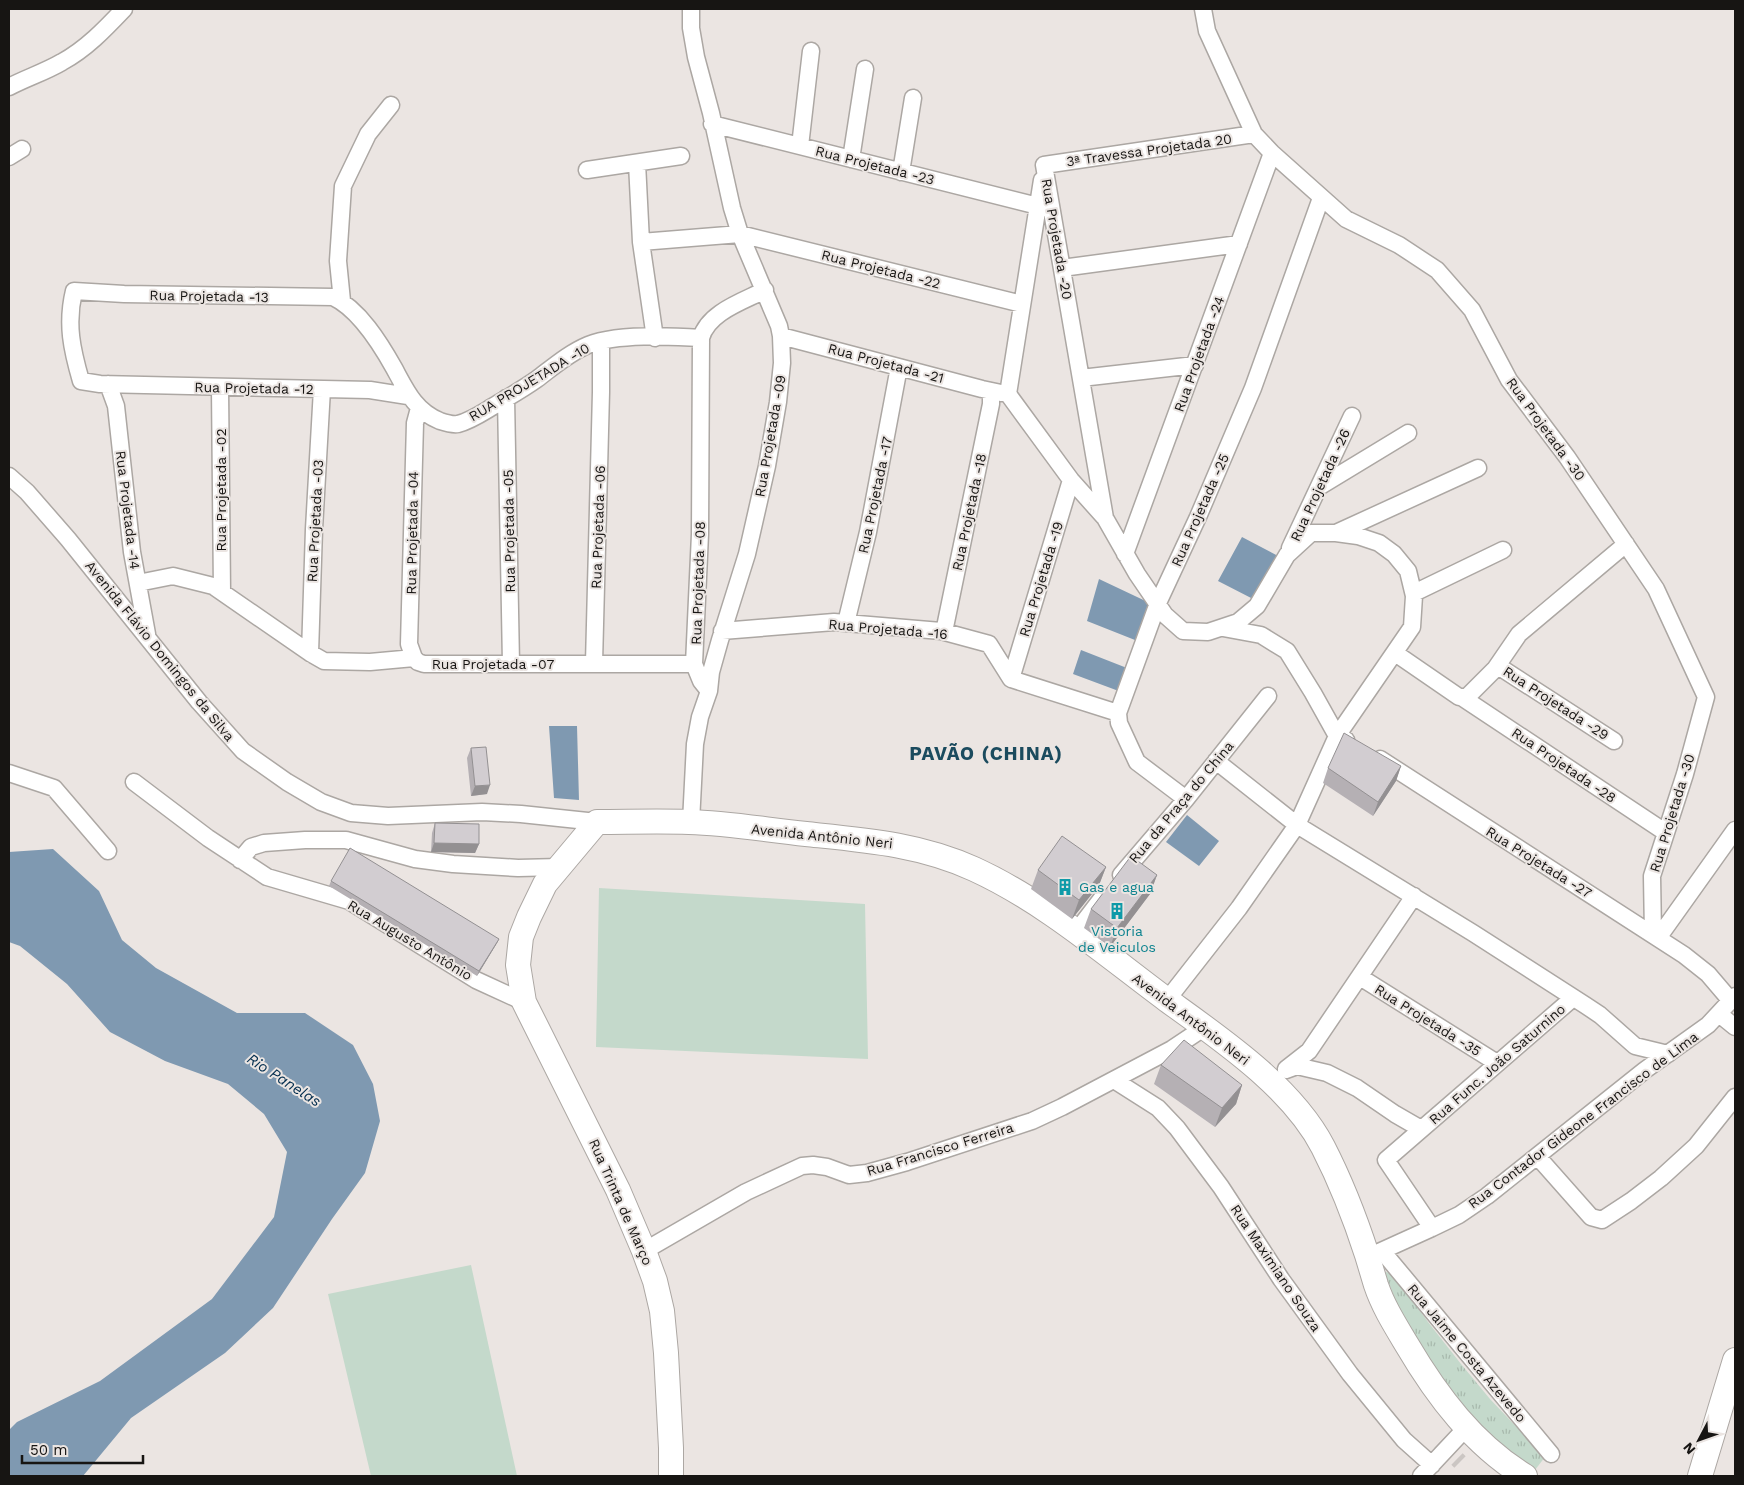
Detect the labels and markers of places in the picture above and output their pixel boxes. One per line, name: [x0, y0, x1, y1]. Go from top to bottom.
building icon: Gas e agua: [1055, 877, 1075, 897]
place label: Gas e agua: [1079, 879, 1154, 895]
building icon: Vistoria de Veiculos: [1107, 901, 1127, 921]
place label: Vistoria de Veiculos: [1078, 923, 1156, 955]

